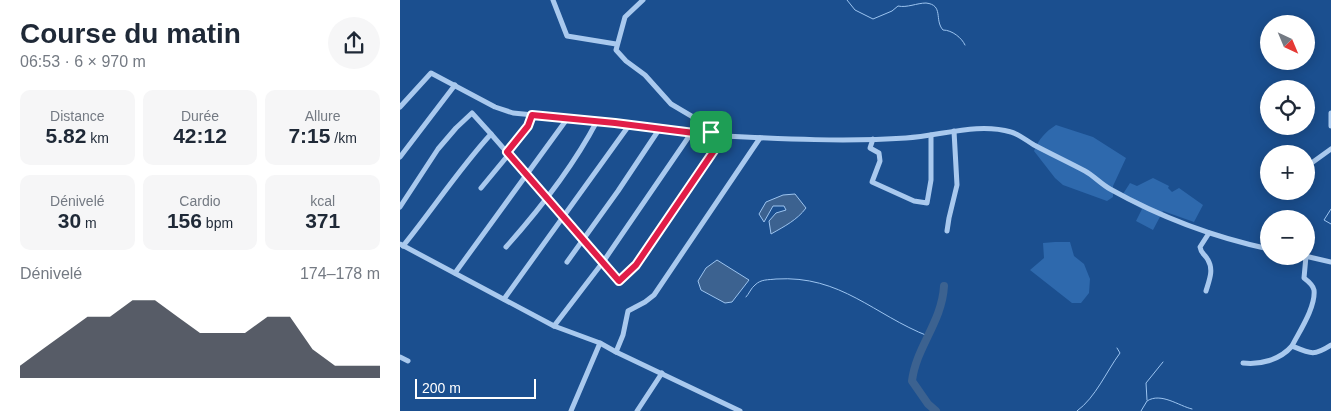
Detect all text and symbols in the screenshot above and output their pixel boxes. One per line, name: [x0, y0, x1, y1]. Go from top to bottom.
north arrow: [1260, 15, 1315, 70]
map controls: [1260, 15, 1315, 265]
button: share: [328, 17, 380, 69]
text: Course du matin: [20, 18, 241, 49]
text: 06:53 · 6 × 970 m: [20, 53, 146, 70]
button: locate: [1260, 80, 1315, 135]
text: Distance: [50, 108, 105, 124]
text: Durée: [181, 108, 219, 124]
text: Allure: [305, 108, 341, 124]
pin: [690, 111, 732, 153]
icon: arrive: [697, 118, 725, 146]
text: 5.82: [46, 124, 86, 147]
text: 42:12: [173, 124, 227, 147]
text: 7:15: [288, 124, 330, 147]
text: km: [86, 130, 109, 146]
text: /km: [330, 130, 357, 146]
button: +: [1260, 145, 1315, 200]
text: Dénivelé: [50, 193, 105, 209]
text: Cardio: [179, 193, 221, 209]
text: kcal: [310, 193, 335, 209]
text: 30: [58, 209, 81, 232]
text: 156: [167, 209, 202, 232]
text: 371: [305, 209, 340, 232]
button: −: [1260, 210, 1315, 265]
text: m: [81, 215, 97, 231]
text: bpm: [202, 215, 233, 231]
text: Dénivelé: [20, 265, 82, 282]
text: 174–178 m: [300, 265, 380, 282]
scale bar: [415, 376, 536, 399]
text: 200 m: [422, 380, 461, 396]

